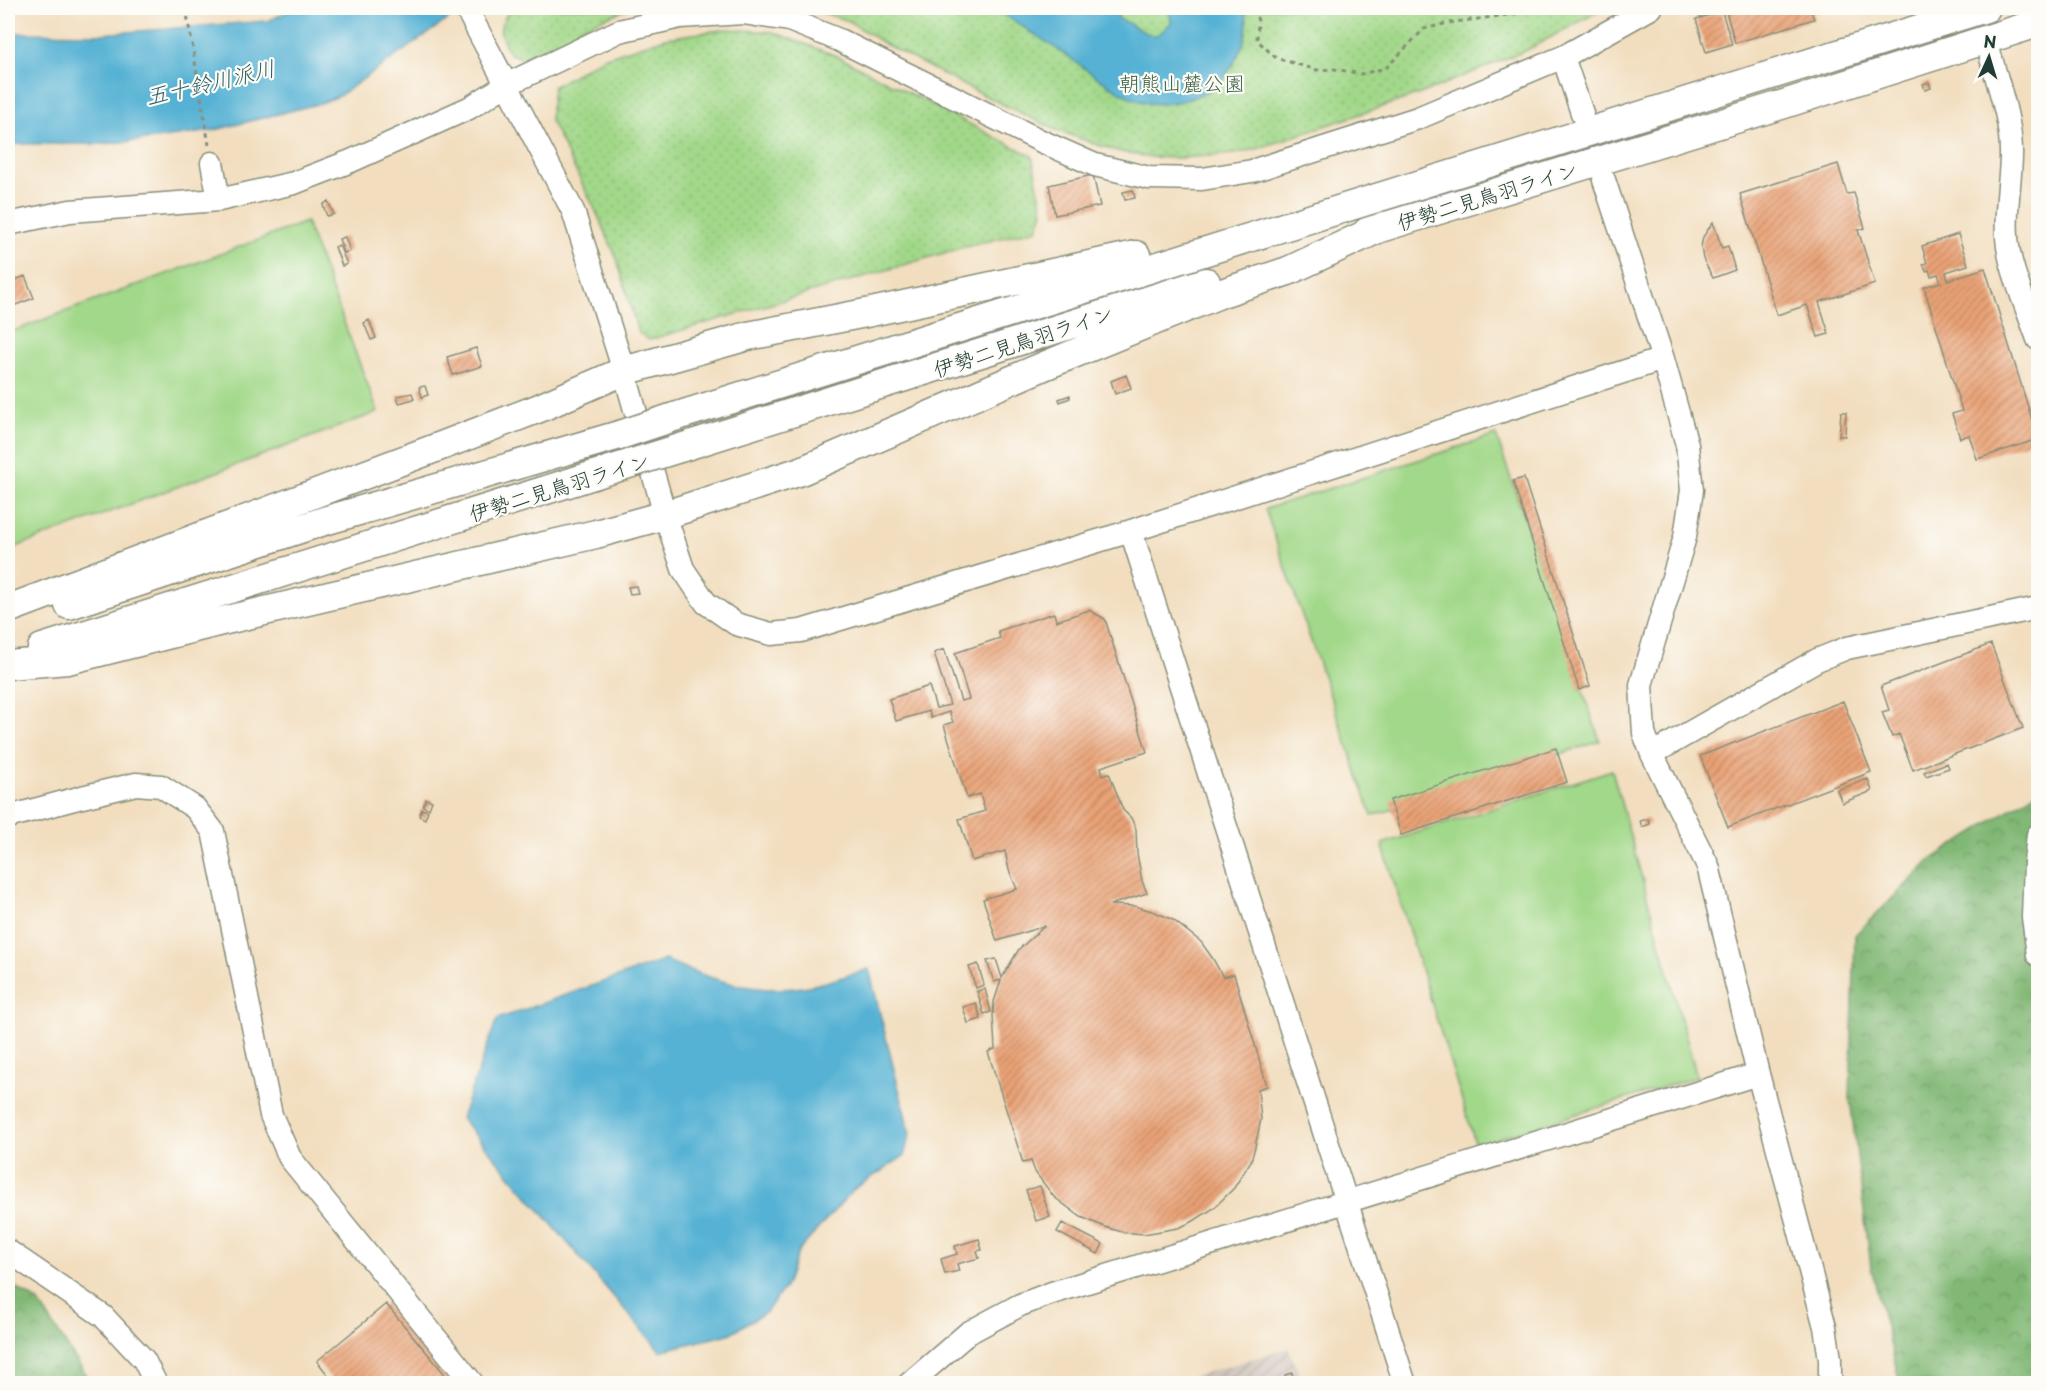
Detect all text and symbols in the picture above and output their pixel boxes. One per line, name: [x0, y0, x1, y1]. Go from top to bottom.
north arrow: [1959, 27, 2019, 87]
text: N: [1983, 29, 1997, 53]
water label: 五十鈴川派川: [142, 50, 278, 112]
park label: 朝熊山麓公園: [1119, 66, 1245, 98]
street label: 伊勢二見鳥羽ライン: [1392, 152, 1582, 238]
street label: 伊勢二見鳥羽ライン: [929, 296, 1117, 384]
street label: 伊勢二見鳥羽ライン: [464, 443, 654, 529]

